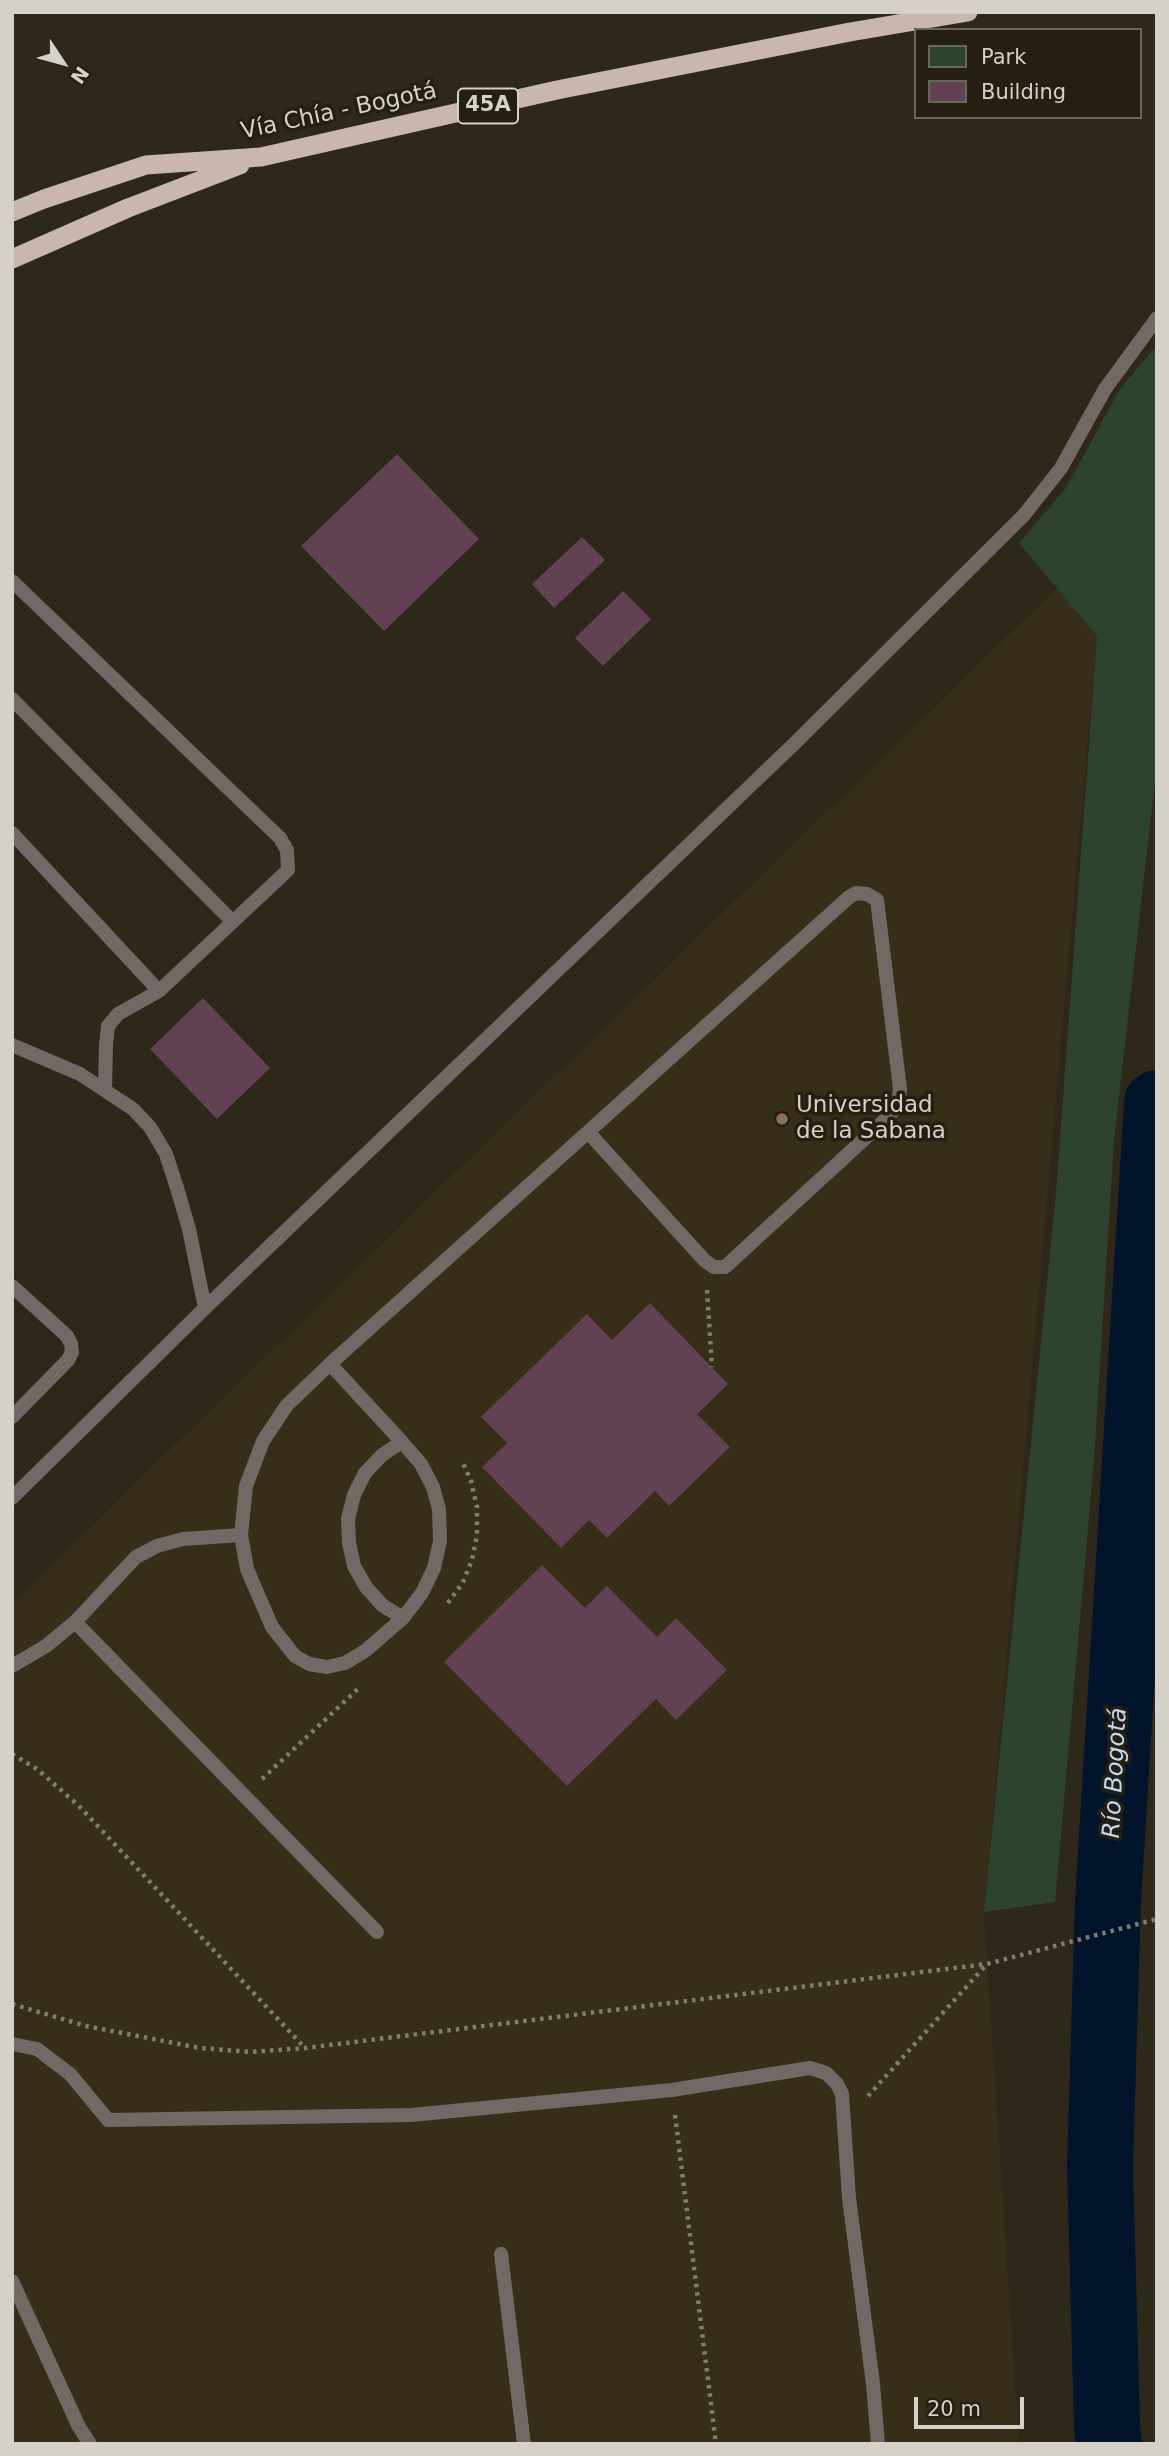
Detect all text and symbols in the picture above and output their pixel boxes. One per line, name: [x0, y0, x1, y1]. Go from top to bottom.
north arrow: [28, 28, 98, 98]
legend: [914, 28, 1141, 119]
text: Park: [981, 45, 1026, 69]
text: N: [66, 62, 94, 88]
street label: Vía Chía - Bogotá: [239, 78, 439, 146]
text: Building: [981, 80, 1066, 104]
road number: 45A: [458, 88, 518, 124]
place label: Universidad de la Sabana: [796, 1092, 946, 1146]
marker: Universidad de la Sabana: [774, 1111, 790, 1127]
water label: Río Bogotá: [1098, 1707, 1134, 1839]
scale bar: [917, 2382, 1027, 2426]
text: 20 m: [927, 2397, 981, 2421]

